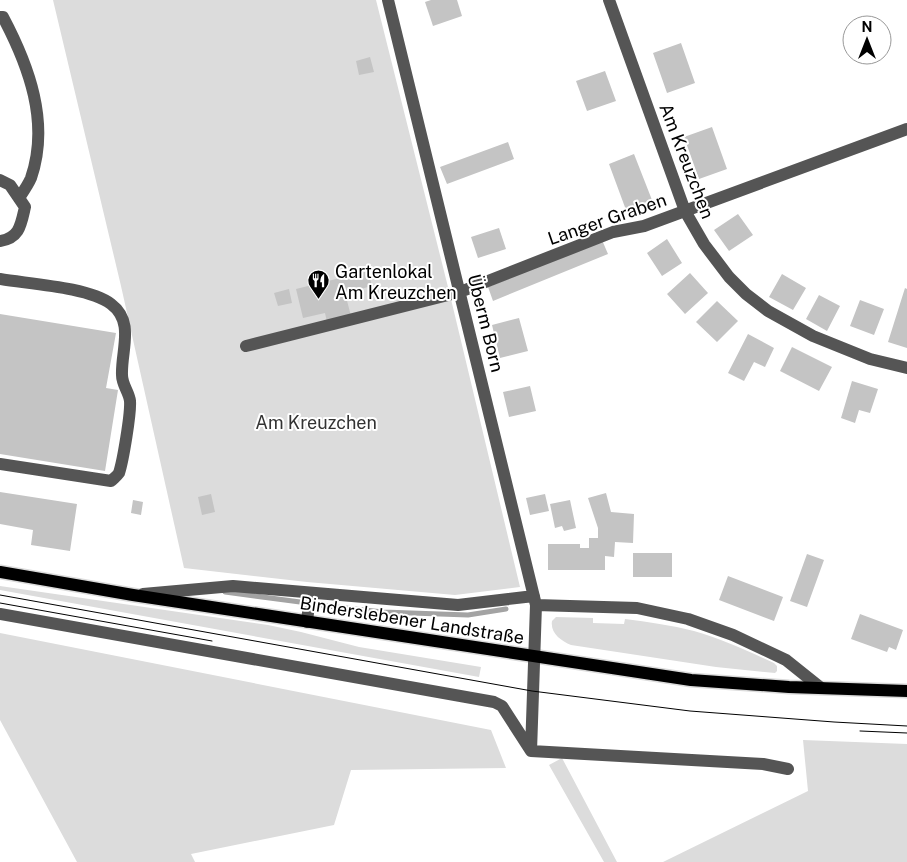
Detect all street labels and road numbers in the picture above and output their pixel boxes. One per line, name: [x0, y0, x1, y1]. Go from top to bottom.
street label: Am Kreuzchen: [655, 100, 719, 222]
street label: Langer Graben: [545, 189, 669, 249]
street label: Überm Born: [464, 272, 509, 374]
street label: Binderslebener Landstraße: [298, 592, 526, 648]

